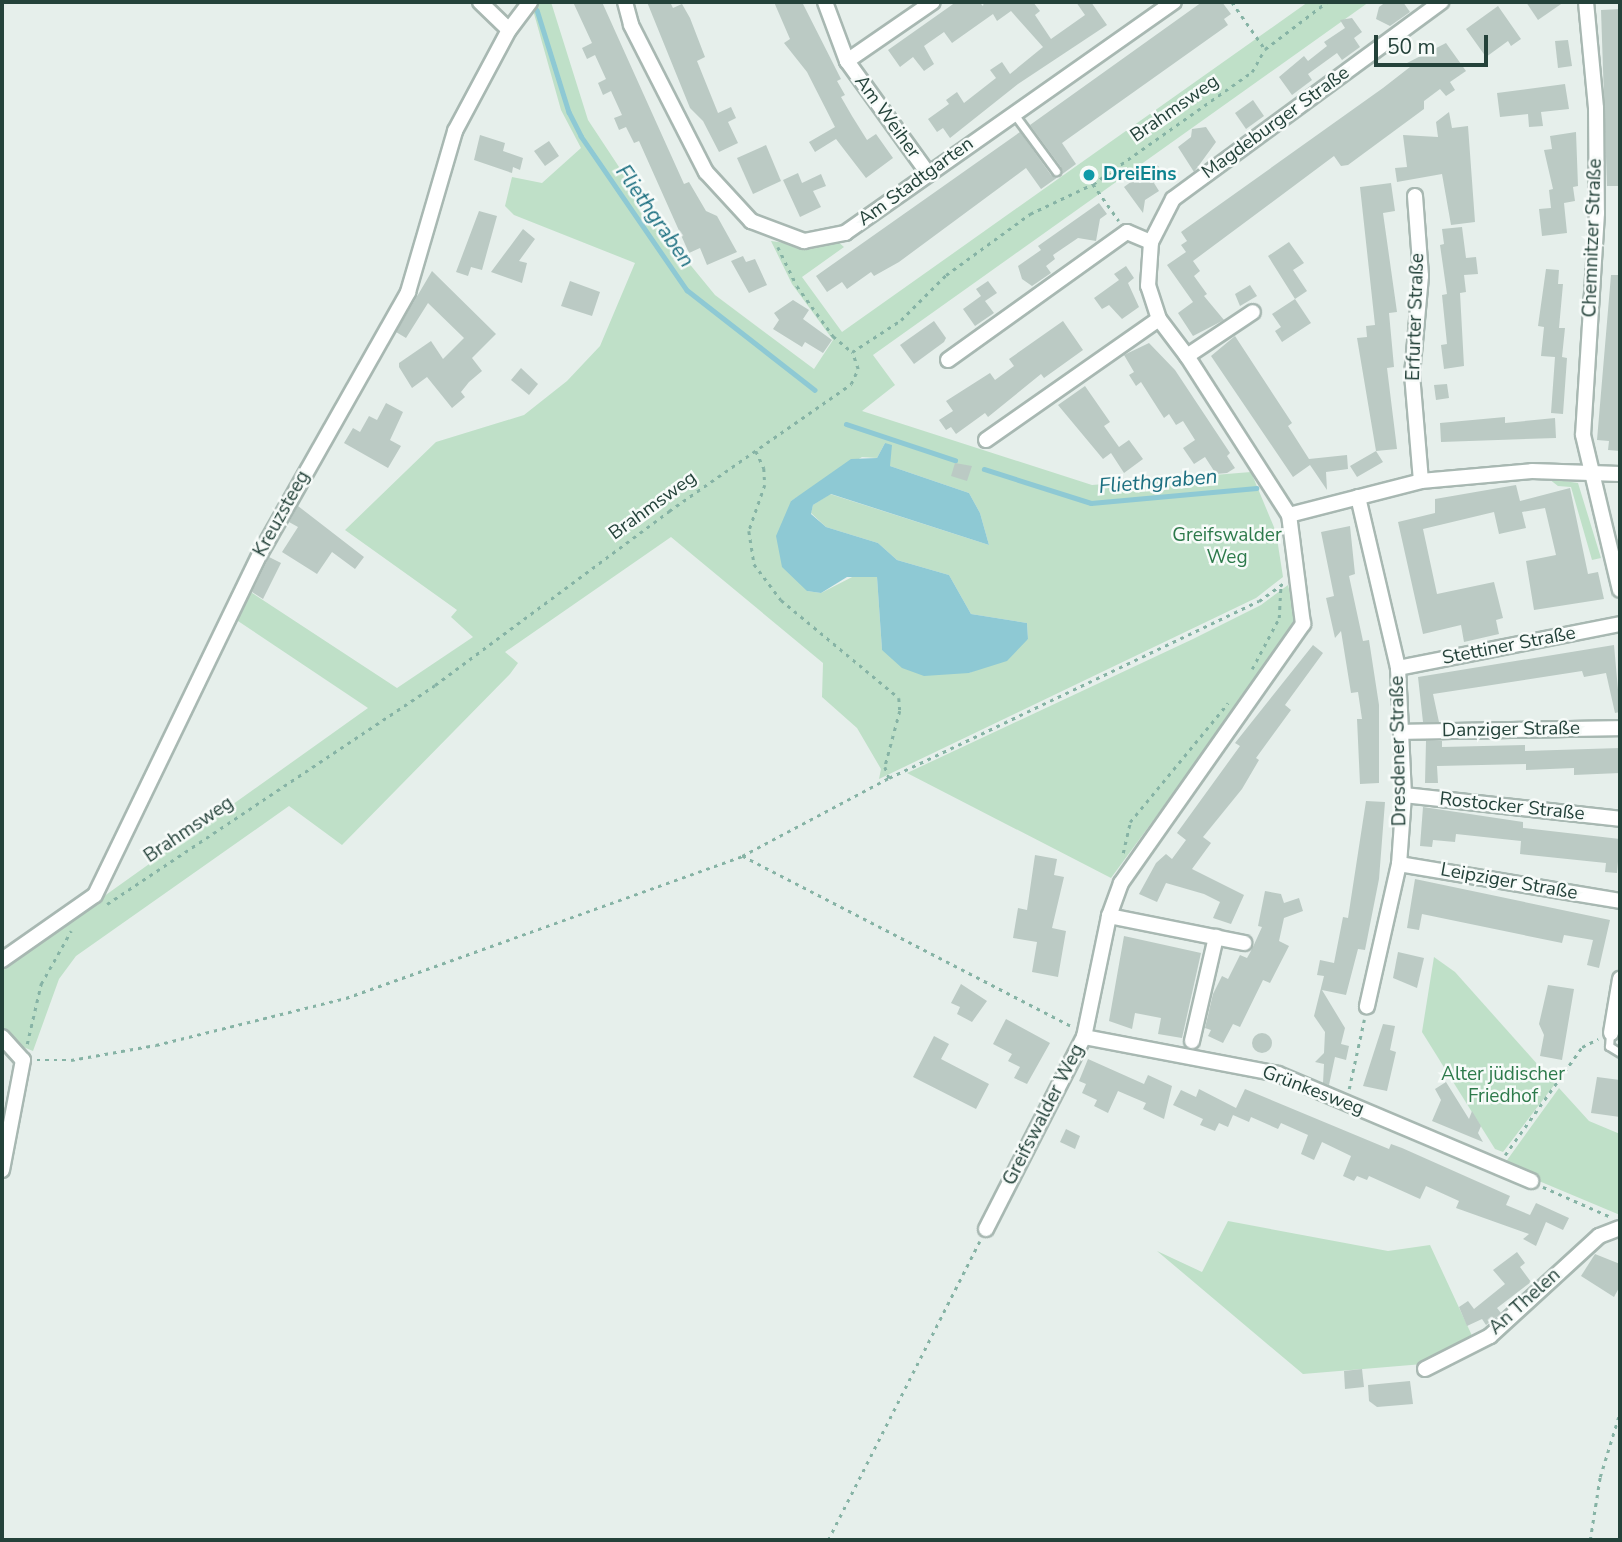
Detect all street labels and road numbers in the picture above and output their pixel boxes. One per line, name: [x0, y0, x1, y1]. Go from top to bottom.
street label: Magdeburger Straße: [1198, 62, 1354, 184]
street label: Brahmsweg: [1126, 70, 1224, 148]
street label: Am Weiher: [849, 71, 925, 163]
street label: Am Stadtgarten: [854, 133, 978, 231]
street label: Chemnitzer Straße: [1579, 158, 1607, 318]
street label: Erfurter Straße: [1402, 253, 1430, 381]
street label: Kreuzsteeg: [249, 467, 315, 561]
street label: Brahmsweg: [605, 467, 701, 545]
street label: Stettiner Straße: [1440, 622, 1578, 670]
street label: Dresdener Straße: [1386, 675, 1412, 827]
street label: Danziger Straße: [1442, 717, 1580, 743]
street label: Rostocker Straße: [1438, 788, 1586, 826]
street label: Brahmsweg: [140, 792, 238, 868]
street label: Leipziger Straße: [1439, 859, 1579, 905]
street label: Greifswalder Weg: [999, 1041, 1089, 1189]
street label: Grünkesweg: [1259, 1061, 1367, 1121]
street label: An Thelen: [1485, 1264, 1565, 1340]

